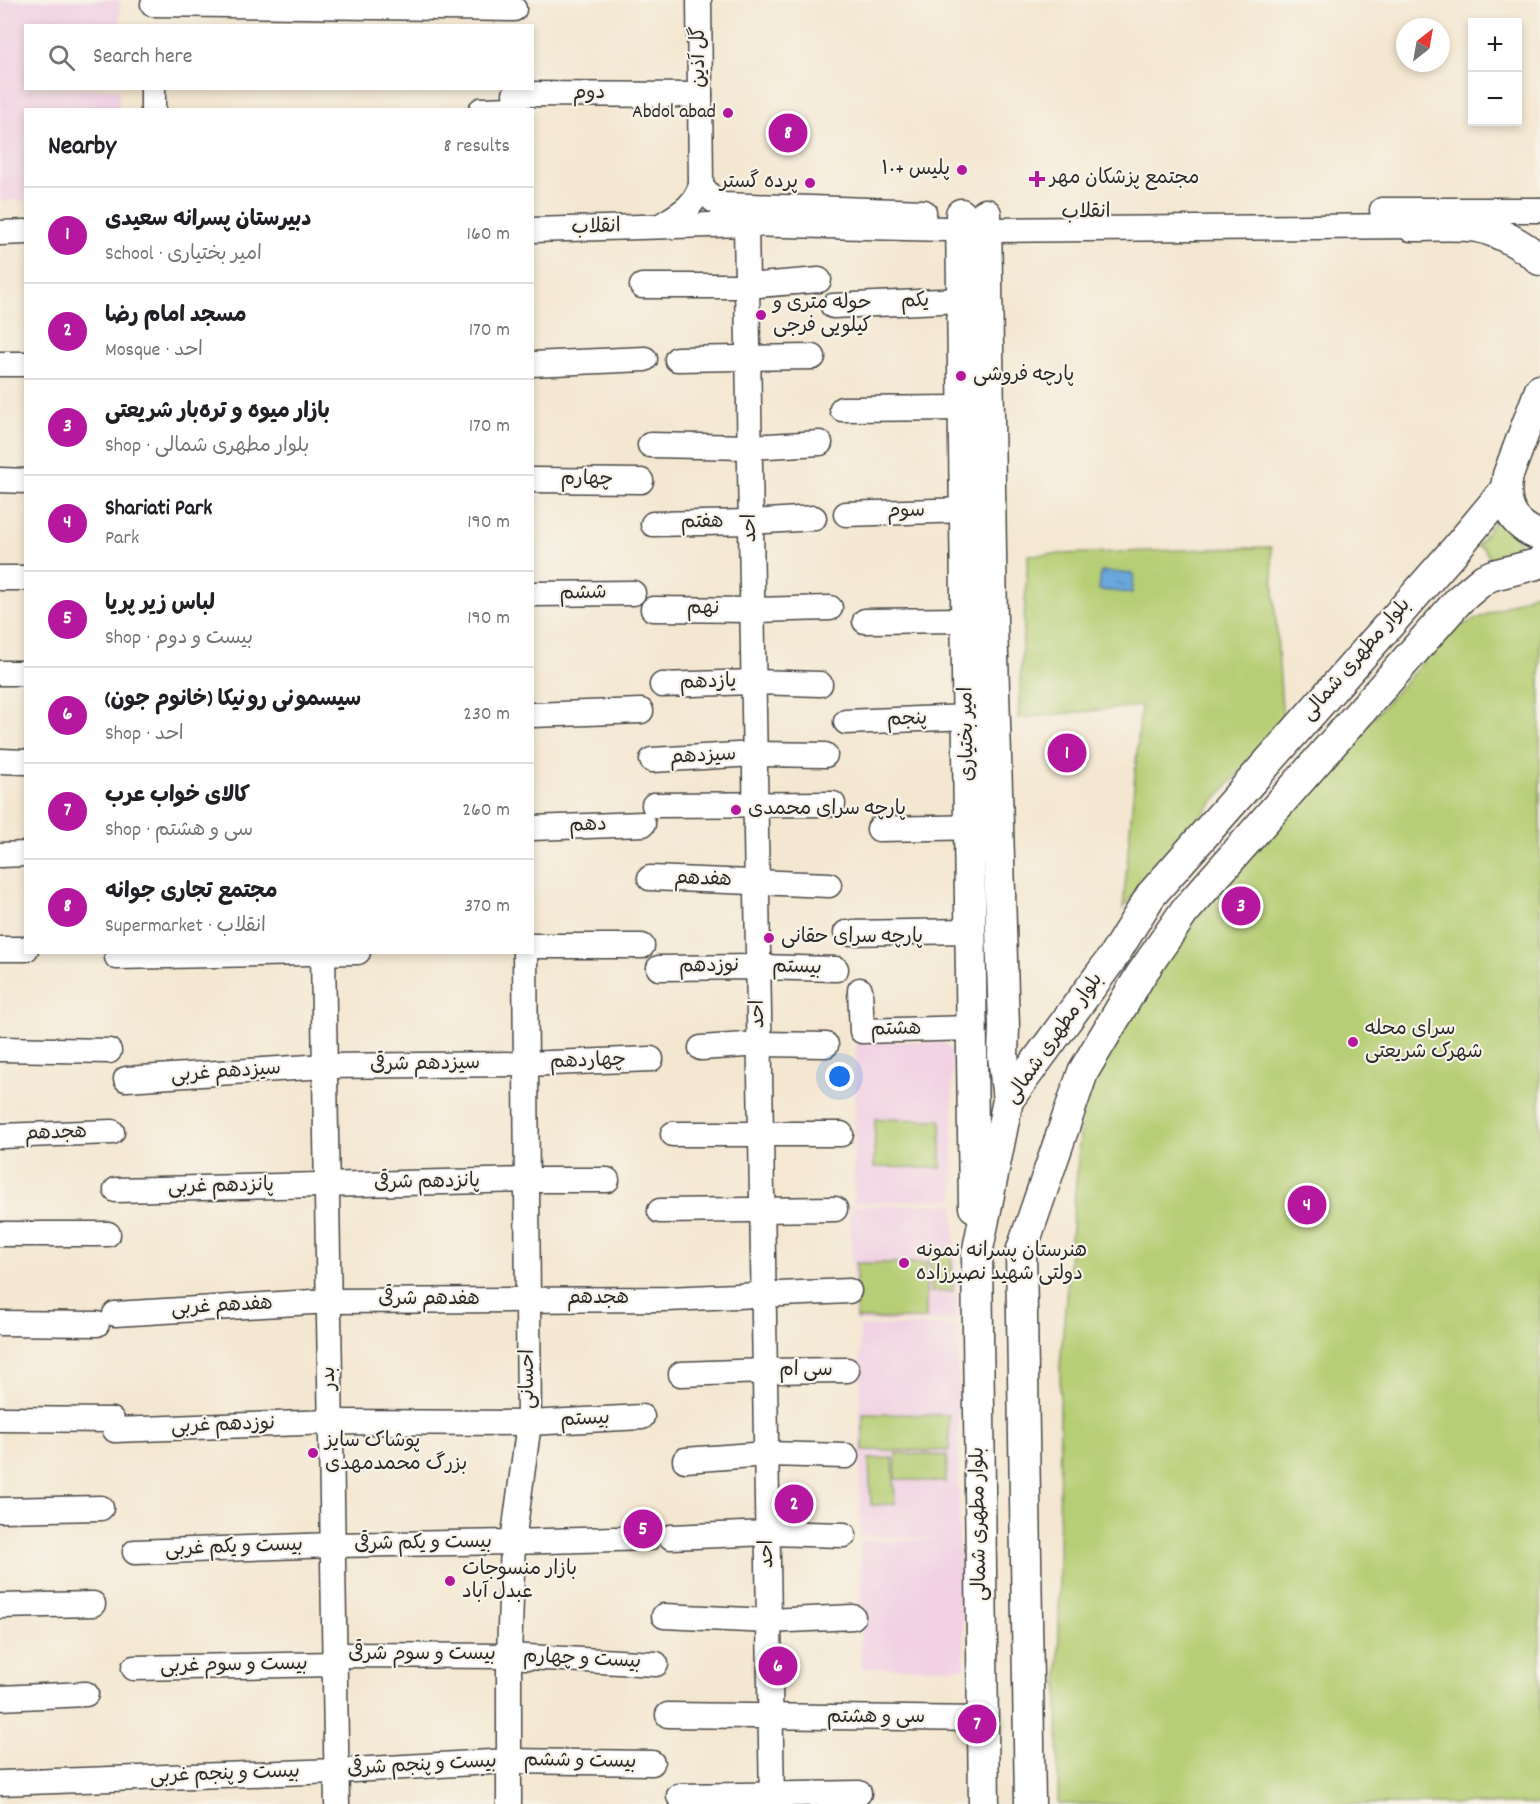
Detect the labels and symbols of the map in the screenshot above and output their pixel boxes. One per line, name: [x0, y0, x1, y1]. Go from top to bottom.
north arrow: [1396, 18, 1450, 72]
street label: گل آذین: [686, 26, 714, 88]
street label: دوم: [573, 80, 605, 108]
place label: Abdol abad: [632, 99, 716, 127]
marker: Abdol abad: [721, 106, 735, 120]
pin: 8: [768, 110, 808, 156]
place label: پلیس +۱۰: [881, 156, 950, 184]
marker: پلیس +۱۰: [955, 163, 969, 177]
place label: مجتمع پزشکان مهر: [1048, 165, 1199, 193]
place label: پرده گستر: [718, 169, 798, 197]
marker: مجتمع پزشکان مهر: [1028, 170, 1046, 188]
marker: پرده گستر: [803, 176, 817, 190]
street label: انقلاب: [1061, 199, 1111, 227]
street label: انقلاب: [571, 213, 621, 243]
street label: یکم: [900, 288, 930, 316]
place label: حوله متری و کیلویی فرجی: [771, 290, 871, 341]
marker: حوله متری و کیلویی فرجی: [754, 308, 768, 322]
place label: پارچه فروشی: [973, 362, 1074, 390]
marker: پارچه فروشی: [954, 369, 968, 383]
street label: چهارم: [560, 466, 614, 494]
street label: سوم: [887, 497, 925, 527]
street label: هفتم: [680, 509, 724, 537]
street label: احد: [737, 513, 765, 543]
street label: ششم: [559, 580, 607, 608]
street label: بلوار مطهری شمالی: [1296, 593, 1418, 727]
street label: نهم: [686, 595, 720, 623]
street label: یازدهم: [679, 668, 737, 698]
street label: امیر بختیاری: [953, 686, 983, 782]
street label: پنجم: [886, 705, 928, 735]
pin: 1: [1048, 730, 1086, 776]
street label: سیزدهم: [669, 741, 737, 773]
place label: پارچه سرای محمدی: [748, 796, 906, 824]
marker: پارچه سرای محمدی: [729, 803, 743, 817]
street label: دهم: [569, 811, 607, 841]
street label: هفدهم: [674, 865, 732, 895]
pin: 3: [1222, 884, 1260, 928]
place label: پارچه سرای حقانی: [781, 924, 923, 952]
marker: پارچه سرای حقانی: [762, 931, 776, 945]
street label: نوزدهم: [679, 952, 739, 982]
street label: بیستم: [772, 953, 822, 983]
street label: بلوار مطهری شمالی: [999, 968, 1111, 1110]
street label: احد: [745, 999, 773, 1029]
street label: هشتم: [870, 1016, 922, 1044]
place label: سرای محله شهرک شریعتی: [1365, 1016, 1483, 1067]
marker: سرای محله شهرک شریعتی: [1346, 1035, 1360, 1049]
street label: چهاردهم: [549, 1047, 627, 1077]
street label: سیزدهم شرقی: [370, 1048, 480, 1080]
street label: سیزدهم غربی: [170, 1055, 282, 1091]
your location: [825, 1062, 854, 1091]
street label: هجدهم: [24, 1119, 88, 1149]
street label: پانزدهم شرقی: [374, 1166, 480, 1198]
street label: پانزدهم غربی: [168, 1172, 274, 1202]
pin: 4: [1288, 1182, 1326, 1228]
place label: هنرستان پسرانه نمونه دولتی شهید نصیرزاده: [916, 1238, 1087, 1289]
marker: هنرستان پسرانه نمونه دولتی شهید نصیرزاده: [897, 1256, 911, 1270]
street label: هفدهم شرقی: [378, 1284, 480, 1314]
street label: هجدهم: [567, 1285, 629, 1313]
street label: هفدهم غربی: [171, 1290, 273, 1324]
street label: احسانی: [515, 1349, 543, 1409]
street label: سی ام: [779, 1357, 833, 1385]
street label: بدر: [316, 1366, 344, 1392]
street label: بیستم: [559, 1405, 611, 1435]
street label: نوزدهم غربی: [171, 1410, 275, 1442]
place label: پوشاک سایز بزرگ محمدمهدی: [323, 1428, 467, 1479]
marker: پوشاک سایز بزرگ محمدمهدی: [306, 1446, 320, 1460]
street label: بلوار مطهری شمالی: [965, 1447, 995, 1601]
pin: 2: [774, 1482, 814, 1526]
pin: 5: [624, 1506, 662, 1552]
street label: بیست و یکم شرقی: [354, 1527, 492, 1559]
street label: بیست و یکم غربی: [165, 1532, 303, 1564]
street label: احد: [754, 1539, 782, 1569]
place label: بازار منسوجات عبدل آباد: [462, 1556, 577, 1607]
marker: بازار منسوجات عبدل آباد: [443, 1574, 457, 1588]
street label: بیست و سوم شرقی: [348, 1639, 496, 1669]
street label: بیست و چهارم: [522, 1643, 642, 1677]
pin: 6: [758, 1644, 798, 1688]
street label: بیست و سوم غربی: [160, 1651, 308, 1681]
pin: 7: [958, 1702, 996, 1746]
street label: سی و هشتم: [827, 1704, 925, 1732]
street label: بیست و پنجم شرقی: [346, 1746, 498, 1784]
street label: بیست و ششم: [523, 1747, 637, 1777]
street label: بیست و پنجم غربی: [150, 1758, 300, 1792]

